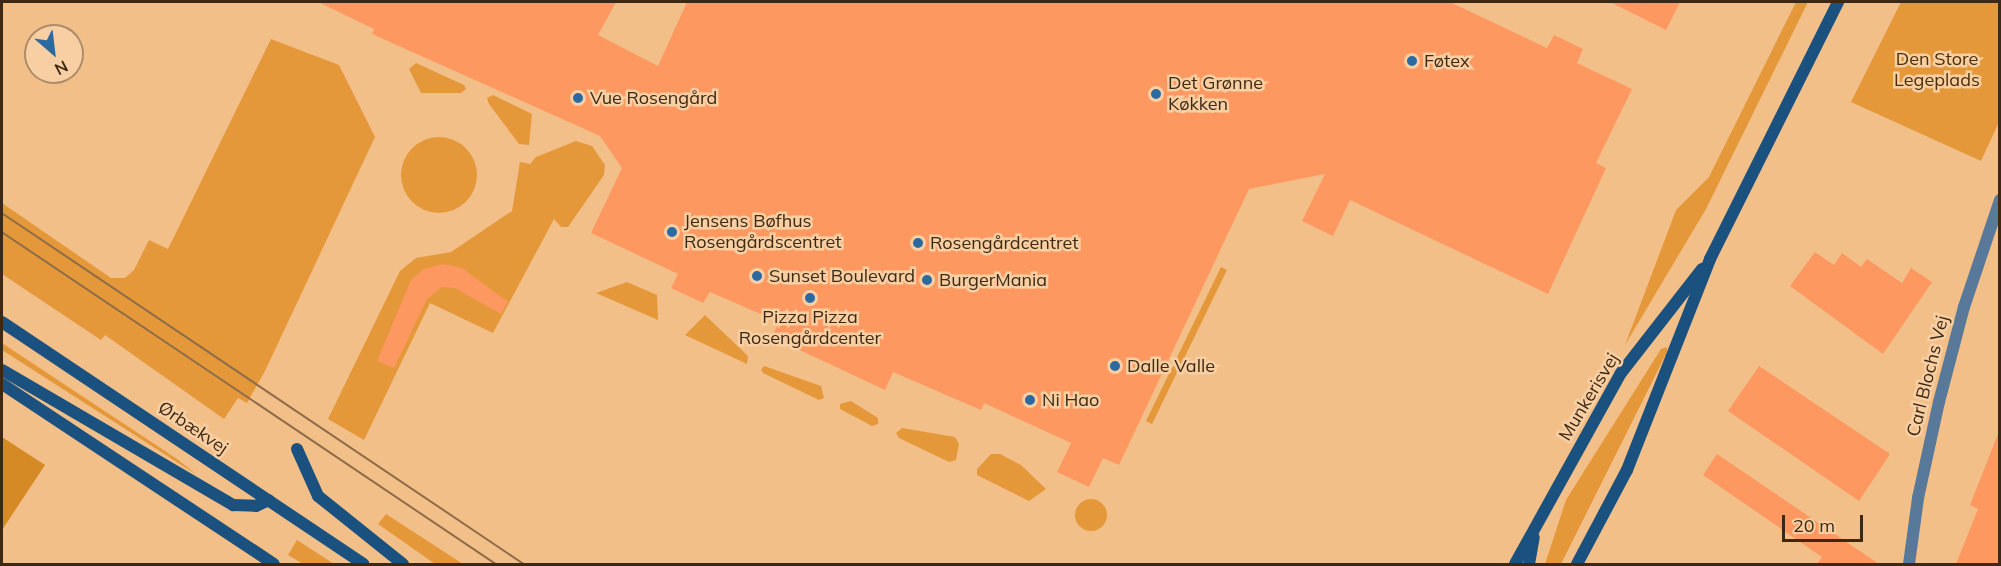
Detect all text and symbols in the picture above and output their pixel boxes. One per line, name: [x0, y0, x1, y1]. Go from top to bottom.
north arrow: [24, 24, 84, 84]
park label: Den Store Legeplads: [1894, 49, 1980, 92]
place label: Føtex: [1424, 50, 1470, 72]
marker: Føtex: [1405, 54, 1419, 68]
text: N: [51, 56, 72, 80]
place label: Det Grønne Køkken: [1168, 73, 1263, 116]
place label: Vue Rosengård: [590, 87, 717, 109]
marker: Det Grønne Køkken: [1149, 87, 1163, 101]
marker: Vue Rosengård: [571, 91, 585, 105]
place label: Jensens Bøfhus Rosengårdscentret: [684, 211, 841, 254]
marker: Jensens Bøfhus Rosengårdscentret: [665, 225, 679, 239]
place label: Rosengårdcentret: [930, 232, 1079, 254]
marker: Rosengårdcentret: [911, 236, 925, 250]
place label: Sunset Boulevard: [769, 265, 915, 287]
marker: Sunset Boulevard: [750, 269, 764, 283]
place label: BurgerMania: [939, 269, 1047, 291]
marker: BurgerMania: [920, 273, 934, 287]
marker: Pizza Pizza Rosengårdcenter: [803, 291, 817, 305]
place label: Pizza Pizza Rosengårdcenter: [739, 307, 881, 350]
street label: Carl Blochs Vej: [1903, 313, 1953, 439]
street label: Munkerisvej: [1554, 349, 1624, 445]
place label: Dalle Valle: [1127, 355, 1215, 377]
marker: Dalle Valle: [1108, 359, 1122, 373]
place label: Ni Hao: [1042, 389, 1099, 411]
marker: Ni Hao: [1023, 393, 1037, 407]
street label: Ørbækvej: [154, 397, 232, 459]
scale bar: [1785, 503, 1866, 541]
text: 20 m: [1793, 514, 1835, 537]

